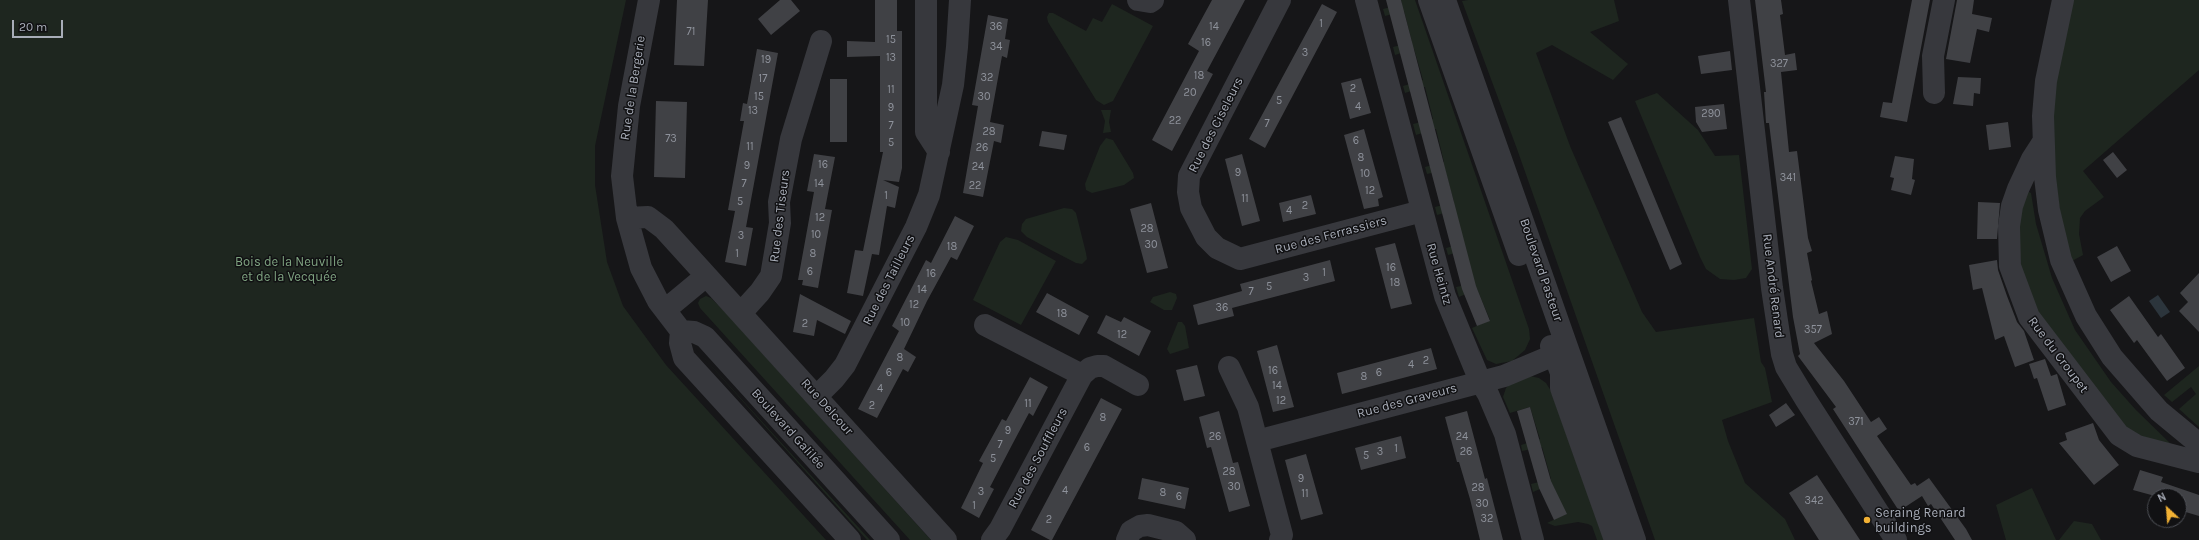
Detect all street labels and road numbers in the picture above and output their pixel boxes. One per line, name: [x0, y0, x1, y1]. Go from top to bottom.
street label: Rue de la Bergerie: [617, 35, 649, 141]
street label: Rue des Ciseleurs: [1185, 75, 1247, 175]
street label: Rue des Tiseurs: [767, 169, 793, 263]
street label: Rue des Ferrassiers: [1273, 213, 1389, 257]
street label: Boulevard Pasteur: [1516, 216, 1566, 324]
street label: Rue des Tailleurs: [859, 232, 919, 328]
street label: Rue André Renard: [1759, 233, 1787, 339]
street label: Rue Heintz: [1423, 241, 1455, 307]
street label: Rue du Croupet: [2024, 314, 2092, 396]
street label: Rue Delcour: [797, 375, 857, 439]
street label: Rue des Graveurs: [1355, 380, 1459, 422]
street label: Boulevard Galilée: [748, 386, 828, 472]
street label: Rue des Souffleurs: [1005, 405, 1071, 511]

